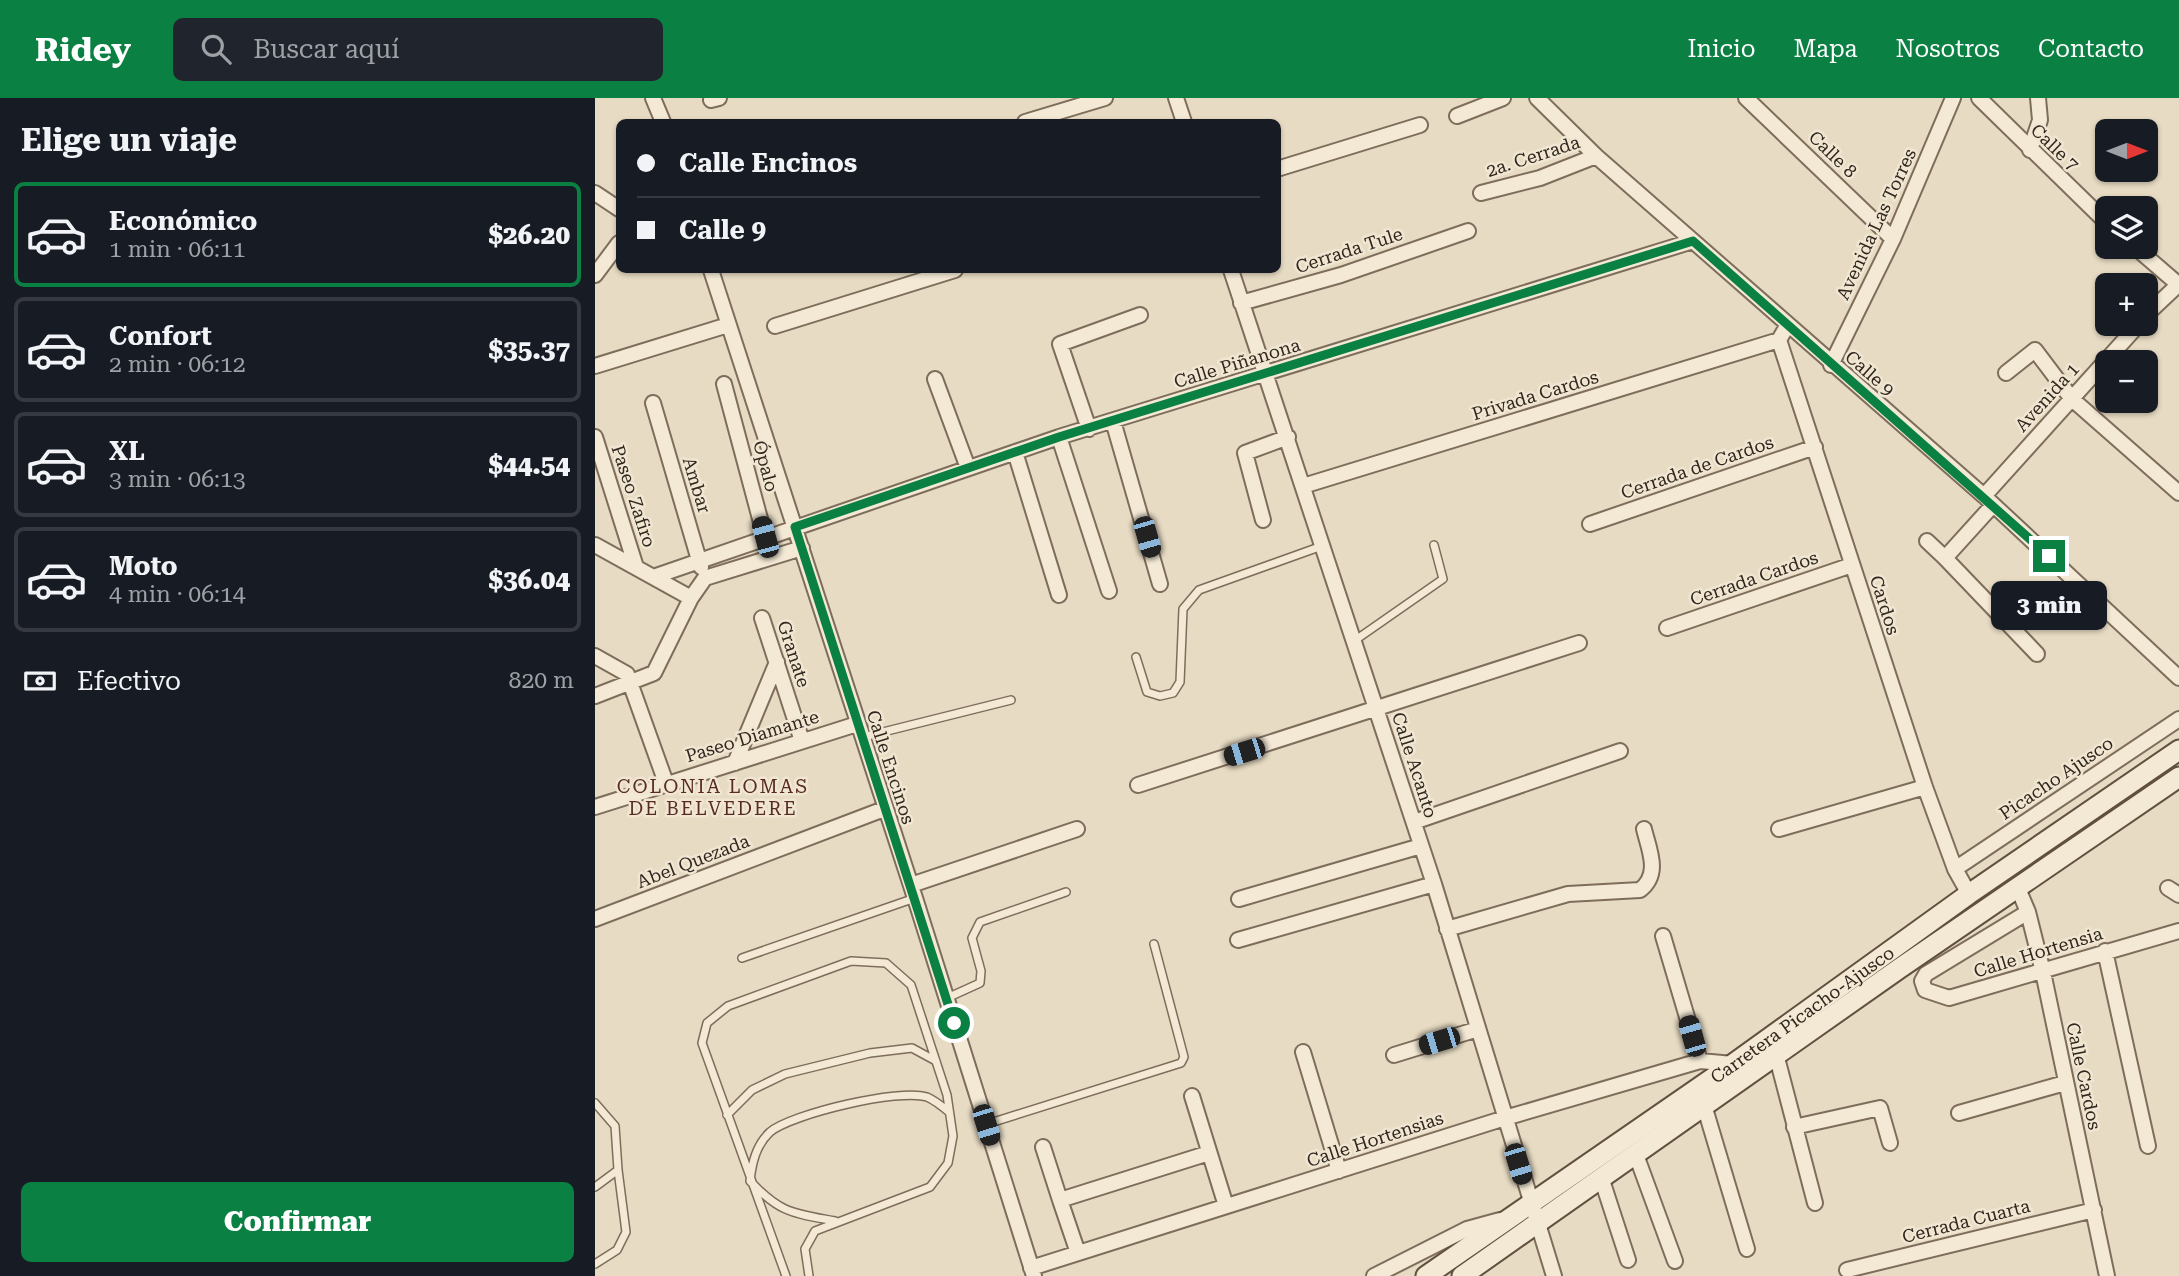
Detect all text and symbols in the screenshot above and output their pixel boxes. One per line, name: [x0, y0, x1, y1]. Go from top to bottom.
search box: [173, 18, 663, 81]
text: Ridey: [35, 30, 131, 69]
icon: search: [197, 30, 235, 68]
text: Buscar aquí: [253, 34, 400, 64]
text: Inicio: [1687, 35, 1755, 63]
text: Mapa: [1793, 35, 1858, 63]
text: Nosotros: [1896, 35, 2000, 63]
text: Contacto: [2038, 35, 2144, 63]
street label: Calle 7: [2027, 119, 2083, 175]
north arrow: [2095, 119, 2158, 182]
map controls: [2095, 119, 2158, 413]
text: Elige un viaje: [21, 121, 237, 159]
street label: Calle 8: [1805, 126, 1861, 182]
street label: 2a. Cerrada: [1483, 131, 1583, 181]
street label: Avenida Las Torres: [1832, 145, 1920, 303]
text: Calle Encinos: [679, 148, 857, 178]
button: layers: [2095, 196, 2158, 259]
icon: car: [25, 203, 88, 266]
text: Económico: [109, 206, 257, 236]
text: Calle 9: [679, 215, 766, 245]
text: $26.20: [489, 220, 570, 250]
street label: Cerrada Tule: [1293, 223, 1405, 277]
text: 1 min · 06:11: [109, 236, 246, 263]
button: +: [2095, 273, 2158, 336]
icon: car: [25, 318, 88, 381]
text: Confort: [109, 321, 212, 351]
street label: Calle Piñanona: [1171, 334, 1303, 392]
text: $35.37: [489, 335, 570, 365]
street label: Calle 9: [1841, 346, 1899, 400]
button: −: [2095, 350, 2158, 413]
text: 2 min · 06:12: [109, 351, 246, 378]
street label: Avenida 1: [2011, 358, 2083, 436]
street label: Privada Cardos: [1469, 366, 1601, 424]
street label: Cerrada de Cardos: [1618, 431, 1776, 503]
icon: car: [25, 433, 88, 496]
text: XL: [109, 436, 145, 466]
street label: Ópalo: [749, 438, 783, 494]
street label: Paseo Zafiro: [608, 442, 660, 550]
text: $44.54: [489, 450, 570, 480]
street label: Ambar: [679, 455, 715, 515]
text: 3 min · 06:13: [109, 466, 246, 493]
car: [750, 514, 781, 560]
car: [1132, 514, 1163, 560]
route end: [2033, 540, 2065, 572]
street label: Cerrada Cardos: [1687, 546, 1821, 610]
icon: car: [25, 548, 88, 611]
text: Moto: [109, 551, 178, 581]
text: $36.04: [489, 565, 570, 595]
street label: Cardos: [1866, 573, 1904, 637]
callout: 3 min: [1991, 580, 2107, 630]
text: 4 min · 06:14: [109, 581, 246, 608]
text: 3 min: [2017, 592, 2081, 619]
street label: Granate: [773, 618, 815, 690]
icon: cash: [21, 662, 59, 700]
text: Efectivo: [77, 666, 181, 696]
text: 820 m: [509, 667, 574, 694]
street label: Paseo Diamante: [683, 706, 821, 766]
street label: Calle Encinos: [863, 707, 919, 827]
street label: Calle Acanto: [1388, 710, 1442, 820]
street label: Picacho Ajusco: [1995, 732, 2117, 824]
car: [1221, 736, 1268, 768]
district label: COLONIA LOMAS DE BELVEDERE: [617, 775, 809, 820]
street label: Abel Quezada: [634, 830, 752, 892]
street label: Calle Hortensia: [1971, 922, 2105, 982]
street label: Carretera Picacho-Ajusco: [1706, 941, 1898, 1087]
route start: [938, 1007, 970, 1039]
car: [1677, 1013, 1708, 1059]
street label: Calle Cardos: [2062, 1020, 2106, 1132]
car: [1416, 1025, 1463, 1057]
car: [970, 1102, 1003, 1148]
street label: Calle Hortensias: [1304, 1107, 1446, 1171]
car: [1502, 1141, 1535, 1187]
button: Confirmar: [21, 1182, 574, 1262]
street label: Cerrada Cuarta: [1900, 1195, 2032, 1247]

